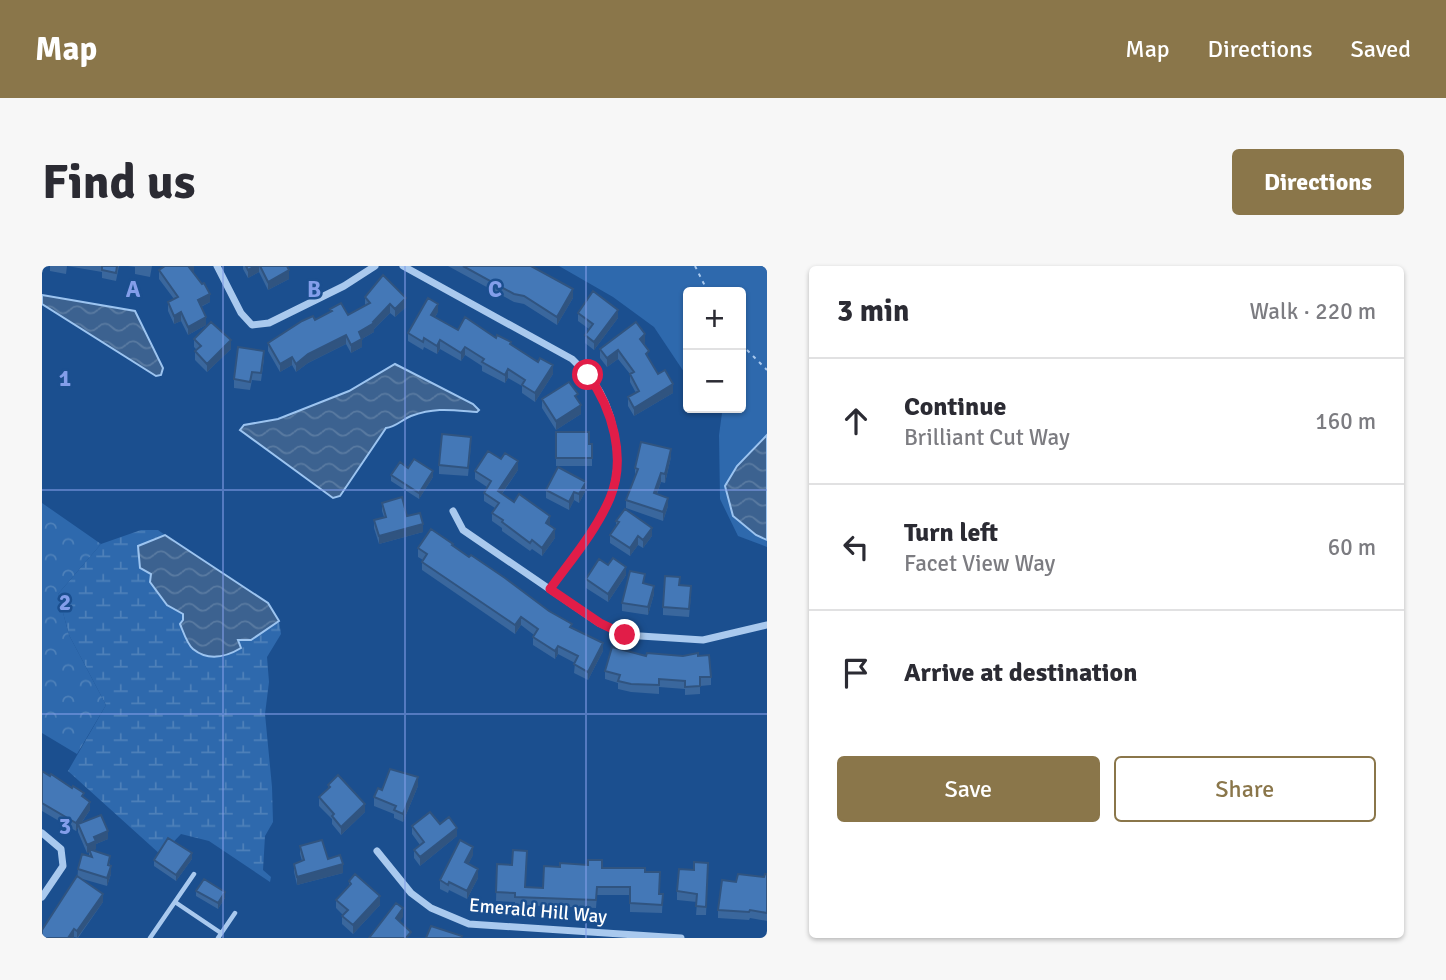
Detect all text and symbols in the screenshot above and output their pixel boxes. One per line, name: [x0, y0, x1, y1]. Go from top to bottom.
text: Map: [35, 29, 97, 70]
text: Map: [1125, 34, 1170, 64]
text: Directions: [1208, 34, 1313, 64]
text: Saved: [1351, 34, 1411, 64]
button: Directions: [1232, 149, 1404, 215]
text: Find us: [42, 152, 195, 212]
text: A: [126, 275, 141, 304]
text: B: [307, 275, 321, 304]
text: C: [488, 275, 502, 304]
map controls: [683, 287, 746, 413]
button: +: [683, 287, 746, 350]
text: 3 min: [837, 293, 909, 330]
text: Walk · 220 m: [1250, 297, 1376, 326]
button: −: [683, 350, 746, 413]
route start: [572, 359, 603, 390]
text: 1: [59, 364, 71, 393]
text: Continue: [904, 391, 1006, 423]
icon: ahead: [837, 402, 875, 440]
text: 160 m: [1315, 407, 1376, 436]
text: Brilliant Cut Way: [904, 423, 1070, 452]
text: Turn left: [904, 517, 998, 549]
icon: left: [837, 528, 875, 566]
text: 60 m: [1328, 533, 1376, 562]
text: Facet View Way: [904, 549, 1055, 578]
text: 2: [59, 588, 71, 617]
route end: [609, 619, 640, 650]
icon: arrive: [837, 654, 875, 692]
text: Arrive at destination: [904, 657, 1137, 689]
button: Save: [837, 756, 1100, 822]
button: Share: [1114, 756, 1376, 822]
text: 3: [59, 812, 71, 841]
street label: Emerald Hill Way: [468, 893, 608, 929]

